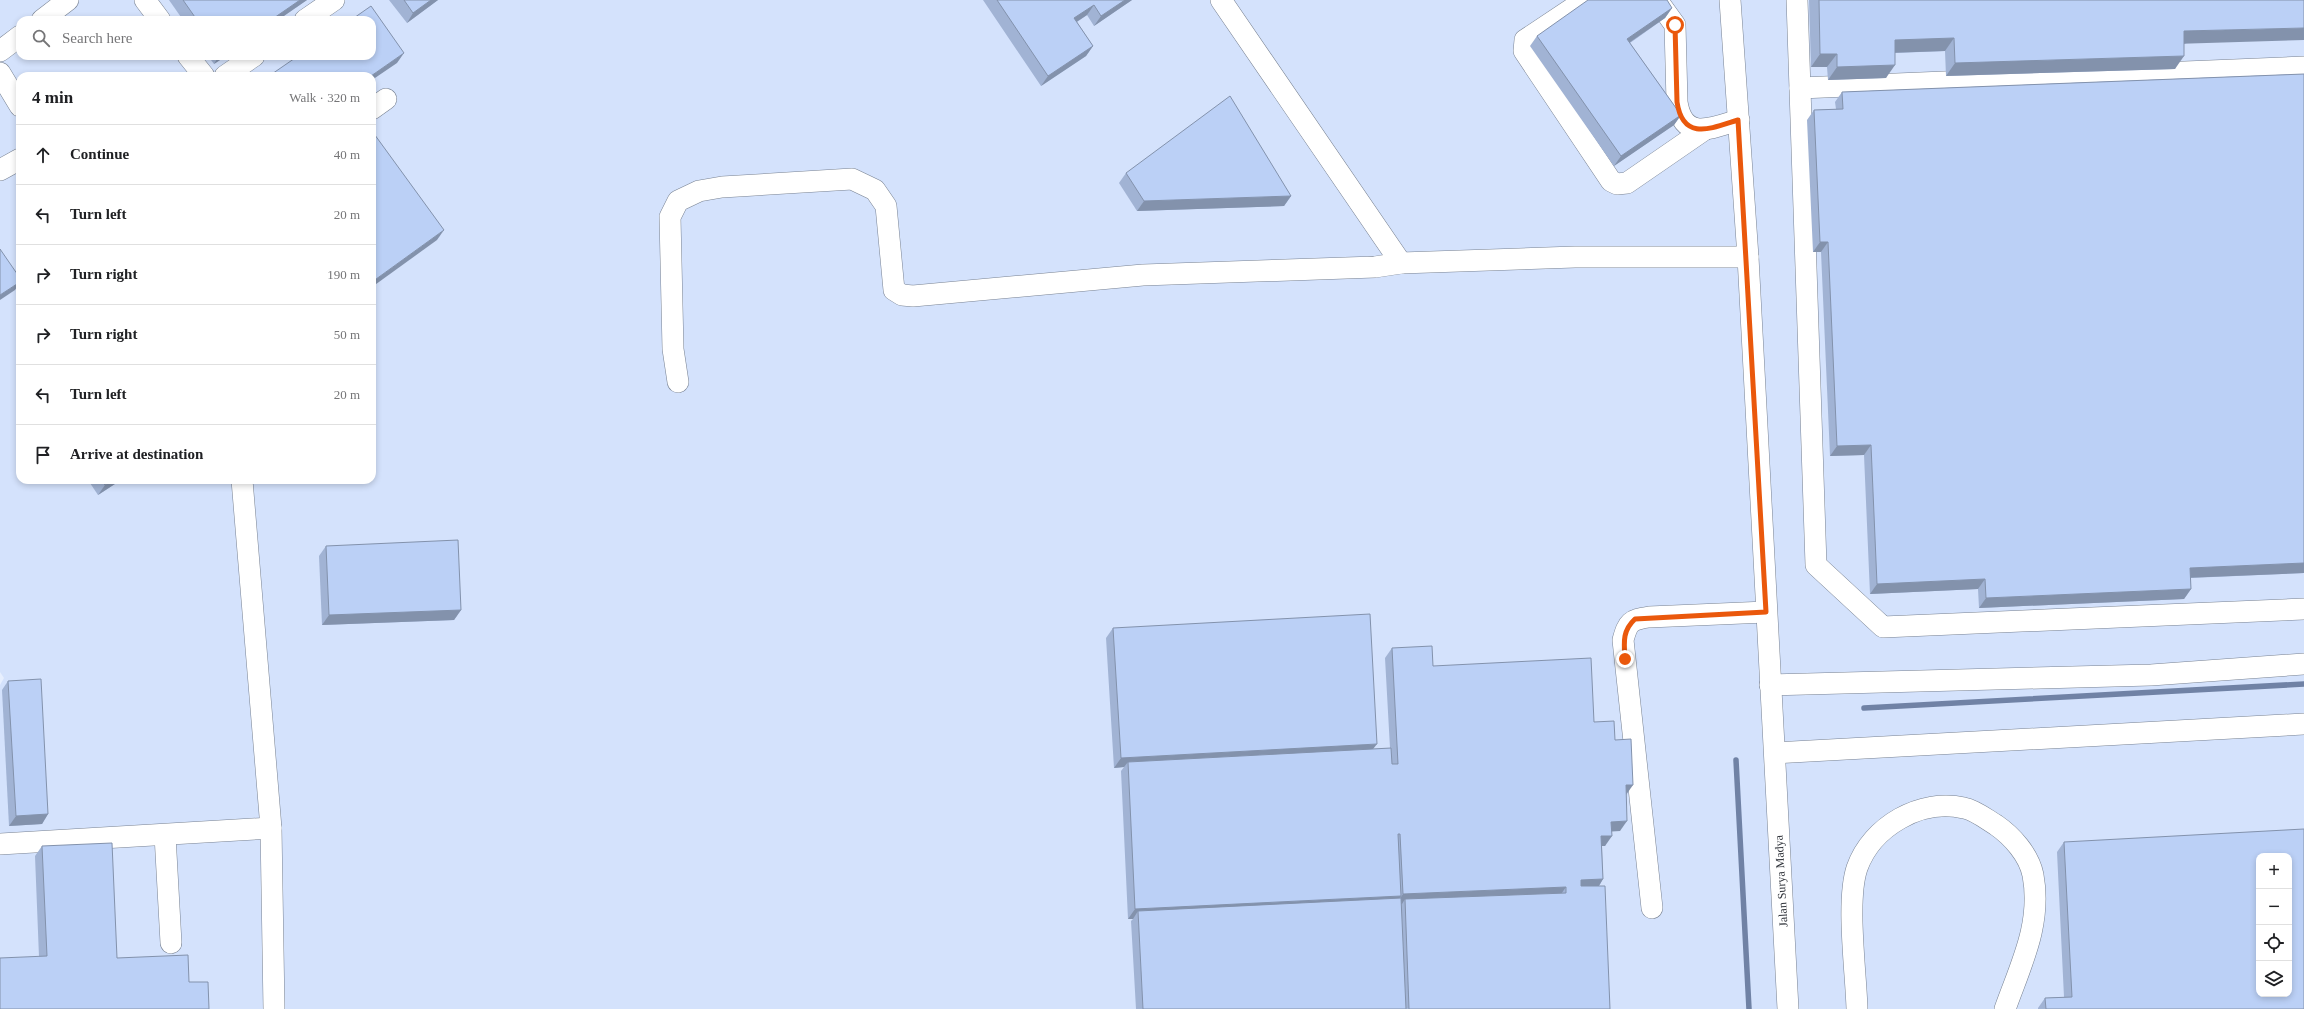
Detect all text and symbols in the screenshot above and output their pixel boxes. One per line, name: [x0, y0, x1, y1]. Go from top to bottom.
search box: [16, 16, 376, 60]
route start: [1666, 16, 1684, 34]
icon: search: [30, 27, 52, 49]
text: Search here: [62, 30, 132, 46]
text: 4 min: [32, 88, 73, 107]
text: Walk · 320 m: [289, 90, 360, 105]
icon: ahead: [32, 144, 54, 166]
text: Continue: [70, 146, 129, 162]
text: 40 m: [334, 147, 360, 162]
icon: left: [32, 204, 54, 226]
text: Turn left: [70, 206, 127, 222]
text: 20 m: [334, 207, 360, 222]
icon: right: [32, 264, 54, 286]
text: Turn right: [70, 266, 137, 282]
text: 190 m: [327, 267, 360, 282]
icon: right: [32, 324, 54, 346]
text: Turn right: [70, 326, 137, 342]
text: 50 m: [334, 327, 360, 342]
icon: left: [32, 384, 54, 406]
text: Turn left: [70, 386, 127, 402]
text: 20 m: [334, 387, 360, 402]
icon: arrive: [32, 444, 54, 466]
text: Arrive at destination: [70, 446, 203, 462]
route end: [1616, 650, 1634, 668]
street label: Jalan Surya Madya: [1772, 834, 1790, 927]
map controls: [2256, 853, 2292, 997]
button: +: [2256, 853, 2292, 889]
button: −: [2256, 889, 2292, 925]
button: locate: [2256, 925, 2292, 961]
button: layers: [2256, 961, 2292, 997]

